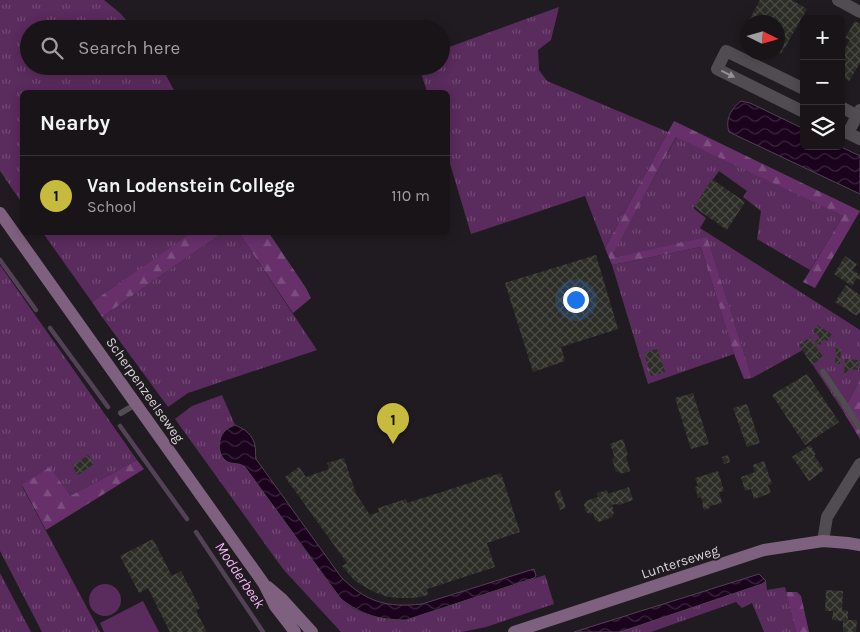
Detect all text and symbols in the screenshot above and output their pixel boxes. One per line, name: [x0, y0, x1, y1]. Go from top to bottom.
north arrow: [740, 15, 785, 60]
map controls: [800, 15, 845, 150]
button: +: [800, 15, 845, 60]
search box: [20, 20, 450, 75]
icon: search: [38, 34, 66, 62]
text: Search here: [78, 37, 180, 59]
button: −: [800, 60, 845, 105]
one-way arrow: [720, 70, 735, 78]
button: layers: [800, 105, 845, 150]
text: Nearby: [40, 111, 110, 135]
text: Van Lodenstein College: [87, 175, 295, 197]
text: 1: [53, 186, 59, 205]
text: 110 m: [391, 186, 430, 205]
text: School: [87, 197, 137, 216]
your location: [563, 287, 589, 313]
street label: Scherpenzeelseweg: [102, 334, 188, 446]
pin: 1: [377, 403, 409, 444]
water label: Modderbeek: [211, 538, 269, 612]
street label: Lunterseweg: [639, 541, 721, 583]

